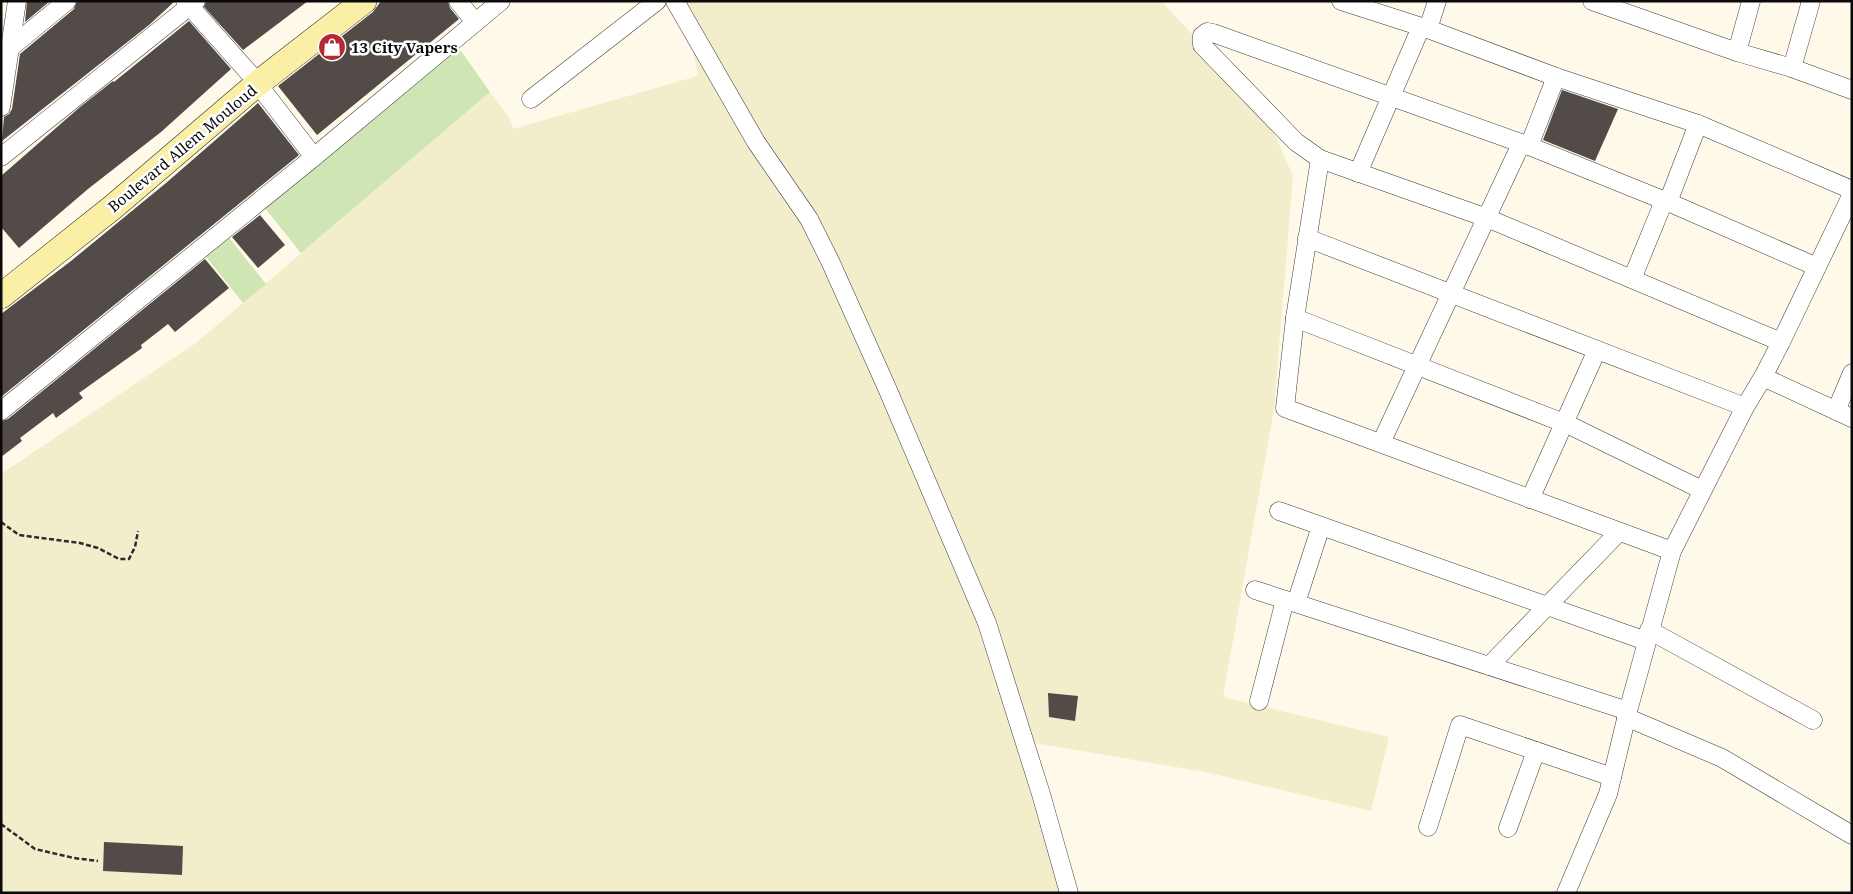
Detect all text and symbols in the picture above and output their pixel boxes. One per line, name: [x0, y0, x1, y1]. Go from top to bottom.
shop icon: 13 City Vapers: [317, 32, 347, 62]
place label: 13 City Vapers: [351, 37, 458, 57]
street label: Boulevard Allem Mouloud: [103, 80, 261, 216]

